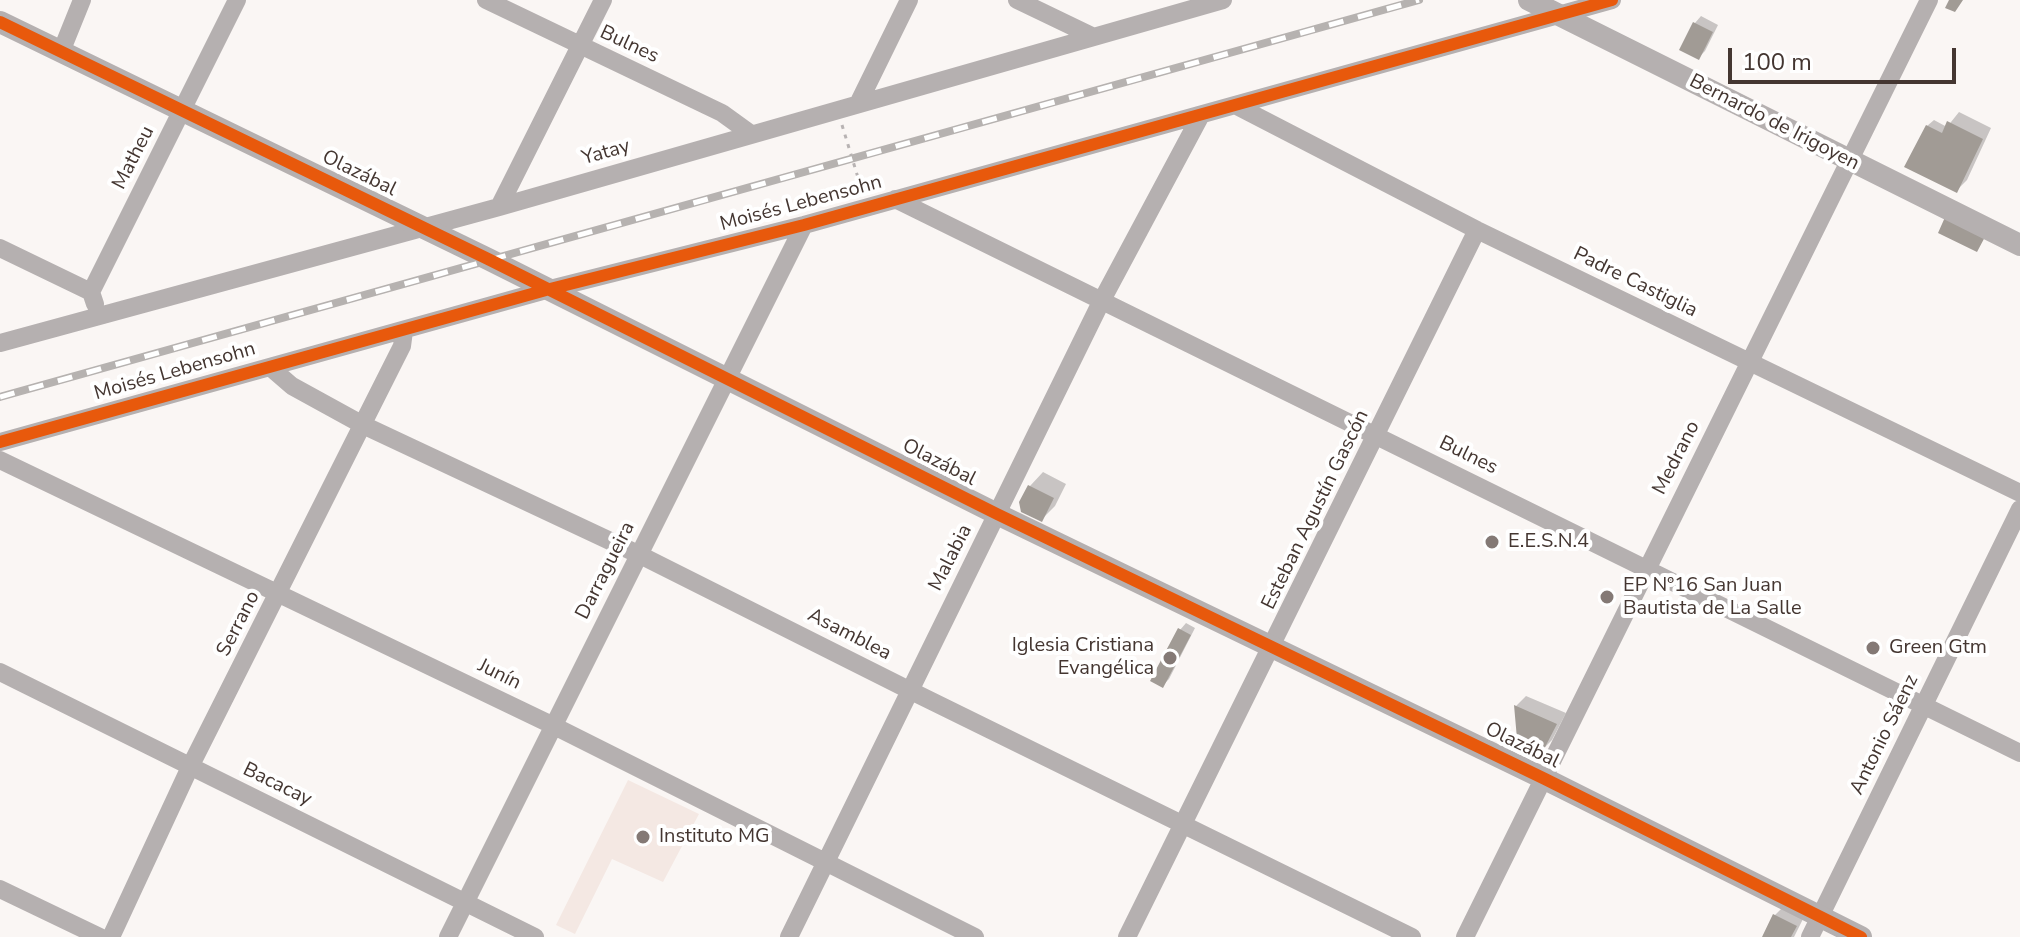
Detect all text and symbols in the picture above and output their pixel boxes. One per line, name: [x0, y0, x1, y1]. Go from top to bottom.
street label: Bulnes: [596, 21, 662, 69]
scale bar: [1732, 32, 1960, 82]
text: 100 m: [1742, 46, 1812, 78]
street label: Bernardo de Irigoyen: [1685, 70, 1863, 176]
street label: Matheu: [108, 122, 160, 194]
street label: Yatay: [579, 135, 633, 171]
street label: Olazábal: [318, 146, 400, 202]
street label: Moisés Lebensohn: [718, 171, 884, 237]
street label: Padre Castiglia: [1569, 243, 1701, 323]
street label: Moisés Lebensohn: [92, 338, 258, 406]
street label: Esteban Agustín Gascón: [1257, 406, 1375, 614]
street label: Medrano: [1648, 417, 1706, 499]
street label: Bulnes: [1435, 432, 1501, 480]
street label: Olazábal: [898, 434, 980, 492]
street label: Darragueira: [571, 518, 641, 624]
street label: Malabia: [924, 521, 978, 595]
place label: E.E.S.N.4: [1508, 530, 1589, 554]
marker: E.E.S.N.4: [1483, 533, 1501, 551]
place label: EP Nº16 San Juan Bautista de La Salle: [1623, 574, 1802, 621]
street label: Serrano: [212, 587, 266, 661]
marker: EP Nº16 San Juan Bautista de La Salle: [1598, 588, 1616, 606]
street label: Asamblea: [803, 604, 895, 666]
place label: Iglesia Cristiana Evangélica: [1012, 634, 1154, 681]
place label: Green Gtm: [1889, 636, 1987, 660]
marker: Green Gtm: [1864, 639, 1882, 657]
marker: Iglesia Cristiana Evangélica: [1161, 649, 1179, 667]
street label: Junín: [473, 654, 525, 696]
street label: Antonio Sáenz: [1846, 671, 1924, 799]
street label: Olazábal: [1481, 718, 1563, 774]
street label: Bacacay: [239, 758, 315, 812]
place label: Instituto MG: [659, 825, 770, 849]
marker: Instituto MG: [634, 828, 652, 846]

